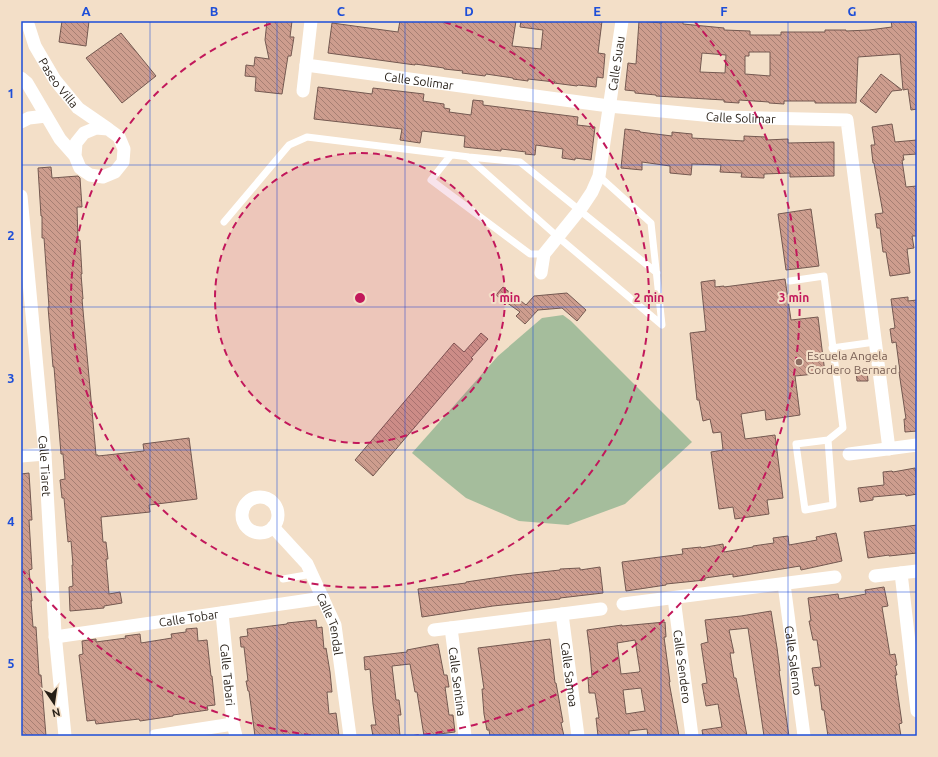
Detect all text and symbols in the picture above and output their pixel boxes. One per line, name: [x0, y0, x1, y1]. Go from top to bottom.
text: A: [81, 4, 91, 18]
text: B: [210, 4, 219, 18]
text: C: [337, 4, 346, 18]
text: D: [464, 4, 474, 18]
text: E: [593, 4, 601, 18]
text: F: [720, 4, 728, 18]
text: G: [848, 4, 857, 18]
street label: Calle Suau: [605, 35, 626, 92]
street label: Paseo Villa: [37, 55, 81, 110]
street label: Calle Solimar: [384, 69, 455, 91]
text: 1: [7, 86, 15, 100]
street label: Calle Solimar: [705, 109, 776, 125]
text: 2: [7, 228, 15, 242]
centre of rings: [353, 291, 367, 305]
text: 1 min: [490, 291, 520, 304]
text: 2 min: [634, 291, 664, 304]
text: 3 min: [779, 291, 809, 304]
place label: Escuela Angela Cordero Bernard: [807, 349, 897, 376]
marker: Escuela Angela Cordero Bernard: [794, 357, 804, 367]
text: 3: [7, 371, 15, 385]
street label: Calle Tiaret: [37, 435, 54, 497]
text: 4: [7, 514, 15, 528]
street label: Calle Tendal: [315, 591, 345, 656]
street label: Calle Tobar: [158, 607, 220, 628]
street label: Calle Salerno: [783, 625, 805, 696]
street label: Calle Sendero: [672, 629, 694, 704]
street label: Calle Samoa: [559, 641, 581, 708]
street label: Calle Tabari: [219, 643, 238, 706]
street label: Calle Sentina: [447, 646, 469, 717]
text: 5: [7, 656, 15, 670]
north arrow: [34, 683, 74, 723]
text: N: [51, 706, 62, 720]

